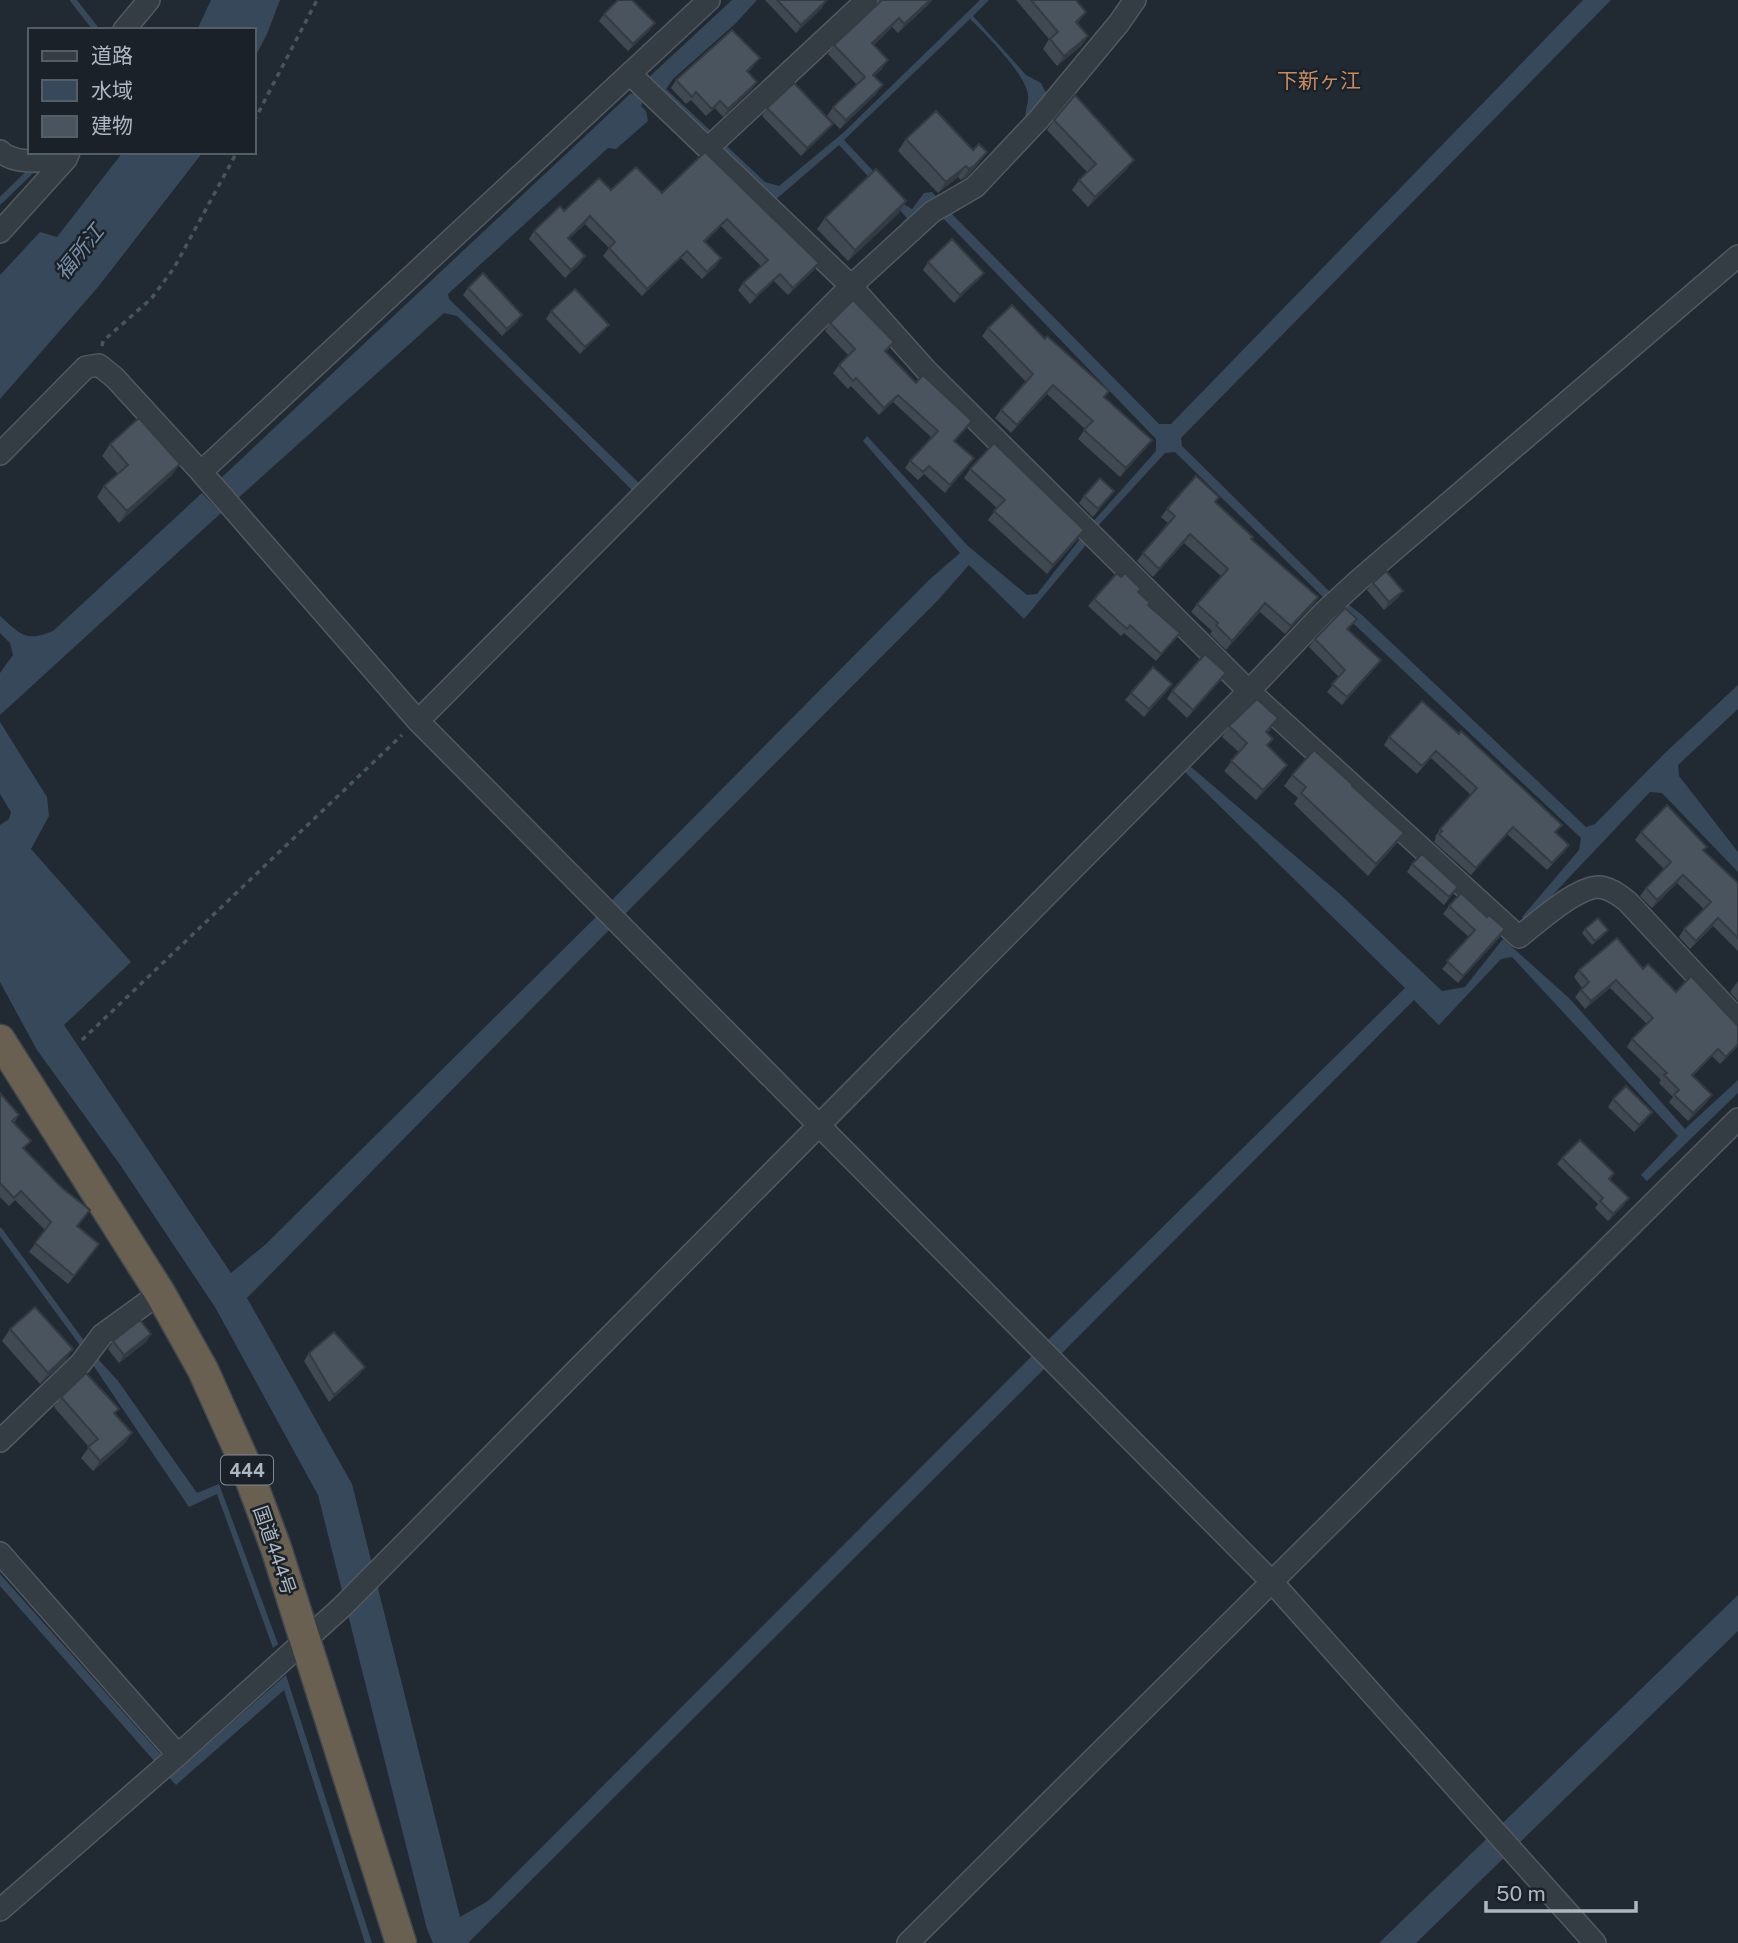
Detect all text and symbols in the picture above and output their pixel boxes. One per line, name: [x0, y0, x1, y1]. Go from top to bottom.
legend: [28, 28, 256, 154]
text: 道路: [91, 43, 133, 68]
district label: 下新ヶ江: [1277, 68, 1361, 93]
text: 水域: [91, 78, 133, 103]
text: 建物: [91, 113, 133, 138]
water label: 福所江: [49, 218, 110, 284]
road number: 444: [221, 1456, 273, 1484]
street label: 国道444号: [249, 1503, 301, 1597]
scale bar: [1486, 1870, 1636, 1914]
text: 50 m: [1496, 1881, 1546, 1906]

